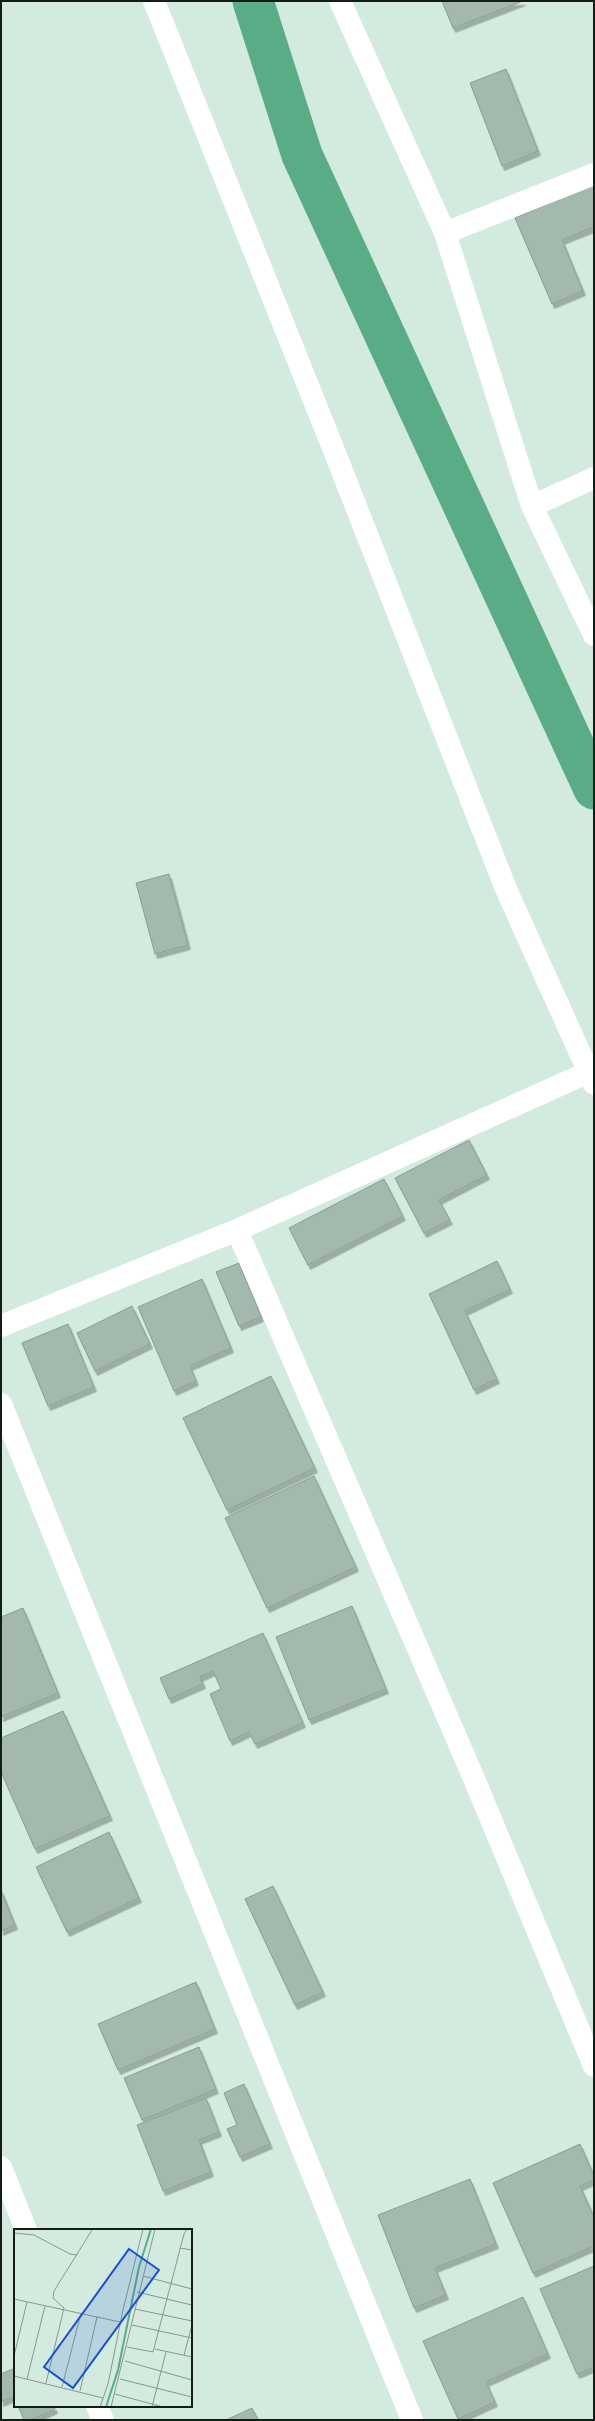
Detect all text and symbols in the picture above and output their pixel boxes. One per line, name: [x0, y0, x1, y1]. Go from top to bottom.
inset map: [14, 2229, 192, 2407]

